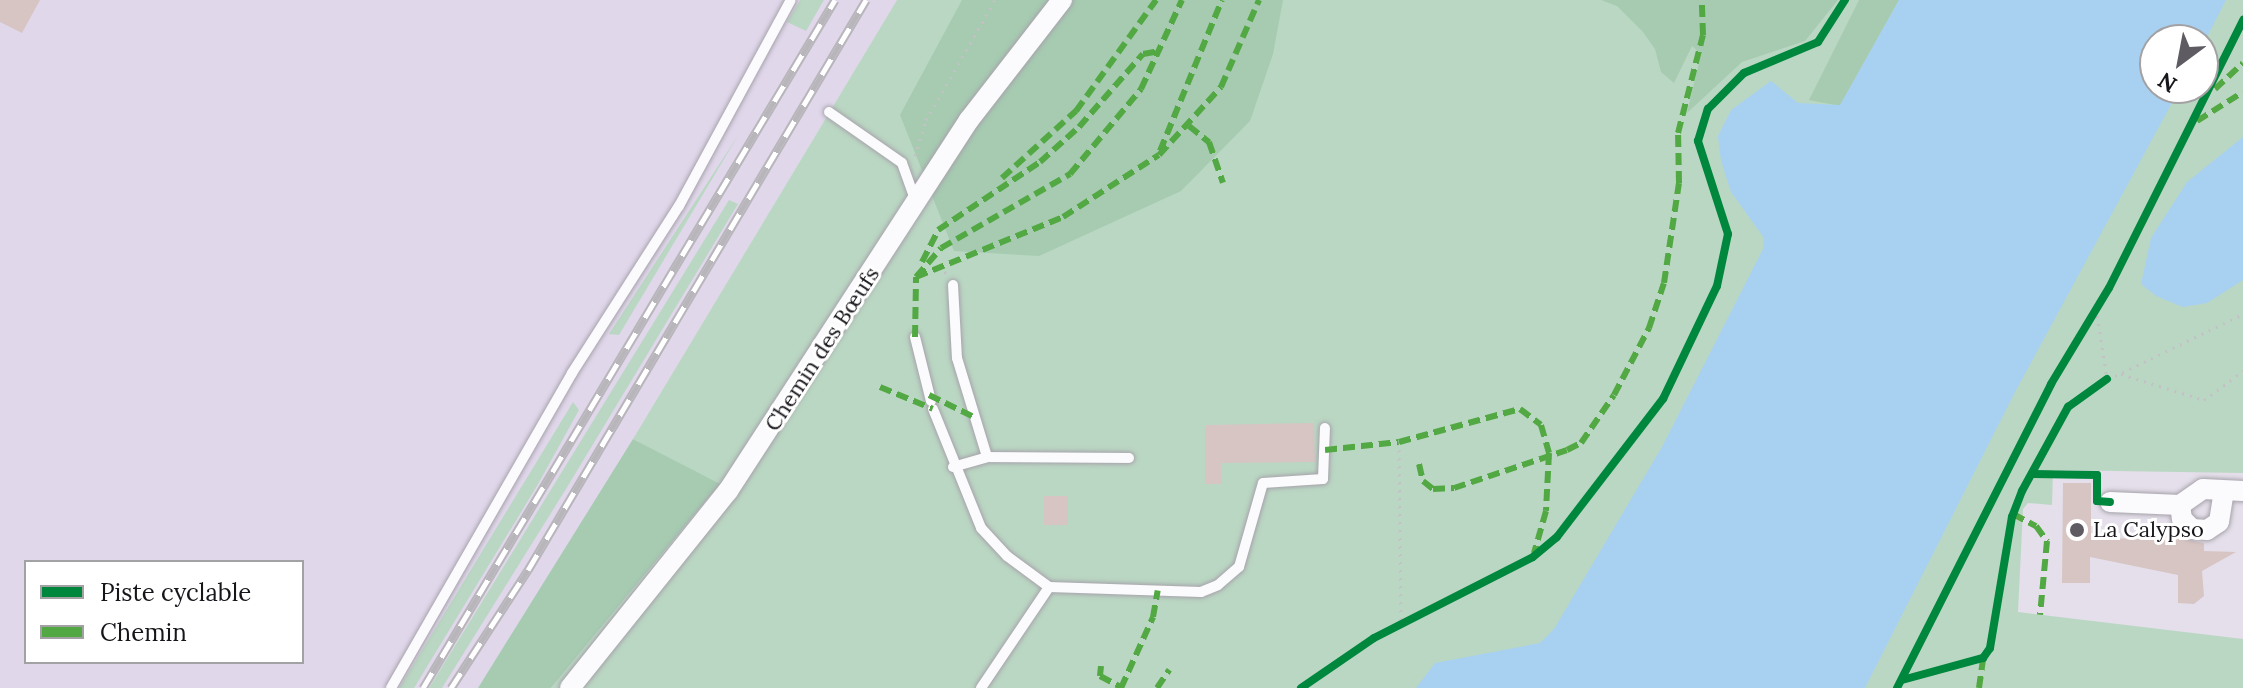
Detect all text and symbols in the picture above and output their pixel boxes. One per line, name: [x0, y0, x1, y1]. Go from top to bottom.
north arrow: [2139, 24, 2219, 104]
text: N: [2153, 66, 2182, 99]
street label: Chemin des Bœufs: [759, 262, 885, 436]
place label: La Calypso: [2093, 517, 2204, 543]
marker: La Calypso: [2068, 521, 2086, 539]
legend: [24, 560, 304, 664]
text: Piste cyclable: [100, 577, 251, 608]
text: Chemin: [100, 617, 187, 648]

